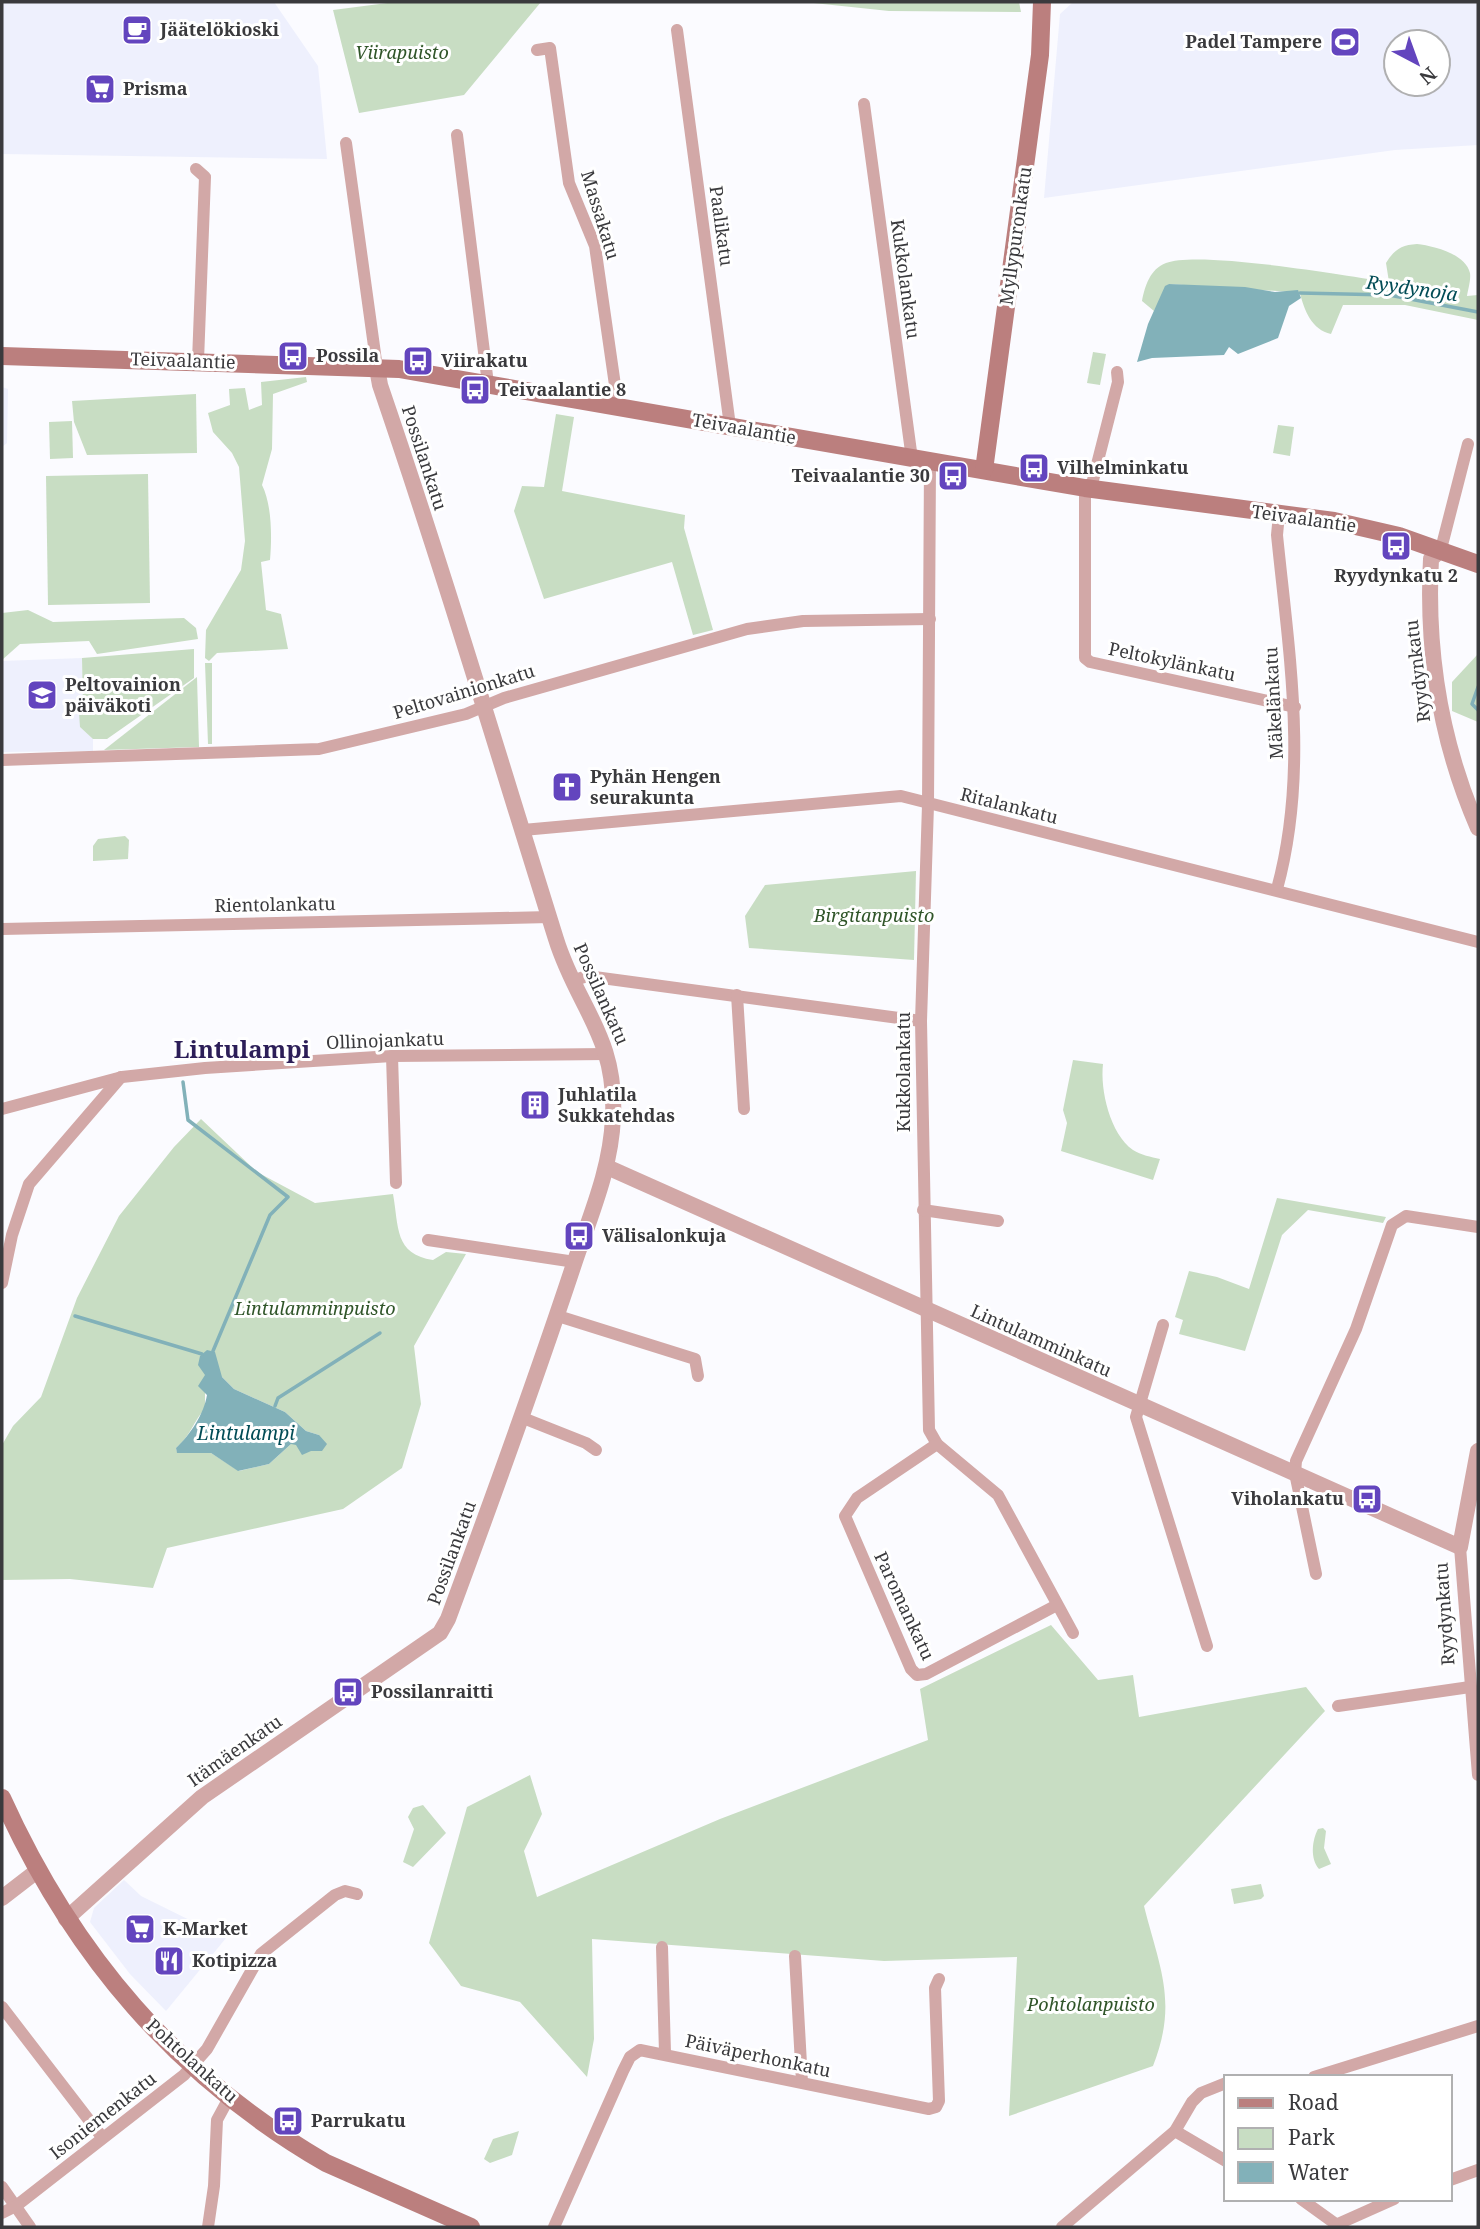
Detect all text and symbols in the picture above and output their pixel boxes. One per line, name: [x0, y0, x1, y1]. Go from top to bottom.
cafe icon: Jäätelökioski: [120, 13, 154, 47]
place label: Jäätelökioski: [159, 17, 280, 41]
sports icon: Padel Tampere: [1328, 25, 1362, 59]
north arrow: [1382, 28, 1452, 98]
place label: Padel Tampere: [1185, 29, 1322, 53]
park label: Viirapuisto: [355, 40, 449, 64]
text: N: [1414, 61, 1442, 91]
supermarket icon: Prisma: [83, 72, 117, 106]
place label: Prisma: [123, 76, 188, 100]
street label: Myllypuronkatu: [993, 164, 1037, 307]
street label: Massakatu: [576, 167, 626, 263]
street label: Paalikatu: [704, 184, 740, 268]
street label: Kukkolankatu: [886, 218, 926, 341]
water label: Ryydynoja: [1364, 269, 1459, 307]
bus stop icon: Possila: [276, 339, 310, 373]
place label: Possila: [316, 343, 380, 367]
bus stop icon: Viirakatu: [401, 344, 435, 378]
street label: Teivaalantie: [130, 346, 236, 374]
place label: Viirakatu: [441, 348, 528, 372]
bus stop icon: Teivaalantie 8: [458, 373, 492, 407]
place label: Teivaalantie 8: [498, 377, 626, 401]
street label: Possilankatu: [397, 402, 453, 514]
street label: Teivaalantie: [690, 407, 798, 449]
bus stop icon: Vilhelminkatu: [1017, 451, 1051, 485]
place label: Vilhelminkatu: [1057, 455, 1189, 479]
bus stop icon: Teivaalantie 30: [936, 459, 970, 493]
place label: Teivaalantie 30: [792, 463, 930, 487]
street label: Teivaalantie: [1250, 499, 1358, 537]
bus stop icon: Ryydynkatu 2: [1379, 529, 1413, 563]
place label: Ryydynkatu 2: [1334, 563, 1458, 587]
street label: Ryydynkatu: [1399, 618, 1435, 724]
street label: Peltokylänkatu: [1106, 636, 1238, 686]
street label: Mäkelänkatu: [1258, 646, 1288, 760]
street label: Peltovainionkatu: [390, 658, 538, 724]
place label: Peltovainion päiväkoti: [65, 672, 181, 717]
school or university icon: Peltovainion päiväkoti: [25, 678, 59, 712]
place label: Pyhän Hengen seurakunta: [590, 764, 721, 809]
church icon: Pyhän Hengen seurakunta: [550, 770, 584, 804]
street label: Ritalankatu: [958, 781, 1061, 829]
street label: Rientolankatu: [214, 891, 336, 917]
park label: Birgitanpuisto: [813, 903, 934, 927]
street label: Possilankatu: [569, 939, 635, 1049]
street label: Kukkolankatu: [891, 1011, 915, 1132]
street label: Ollinojankatu: [326, 1026, 445, 1054]
district label: Lintulampi: [174, 1032, 311, 1065]
place label: Juhlatila Sukkatehdas: [557, 1082, 675, 1127]
building icon: Juhlatila Sukkatehdas: [518, 1088, 552, 1122]
bus stop icon: Välisalonkuja: [562, 1219, 596, 1253]
place label: Välisalonkuja: [602, 1223, 726, 1247]
park label: Lintulamminpuisto: [233, 1296, 396, 1320]
street label: Lintulamminkatu: [967, 1298, 1116, 1382]
water label: Lintulampi: [196, 1420, 295, 1446]
bus stop icon: Viholankatu: [1350, 1482, 1384, 1516]
place label: Viholankatu: [1231, 1486, 1344, 1510]
street label: Possilankatu: [421, 1497, 481, 1608]
street label: Paromankatu: [869, 1547, 941, 1664]
street label: Ryydynkatu: [1428, 1561, 1460, 1666]
bus stop icon: Possilanraitti: [331, 1675, 365, 1709]
place label: Possilanraitti: [371, 1679, 494, 1703]
street label: Itämäenkatu: [183, 1709, 287, 1792]
supermarket icon: K-Market: [123, 1912, 157, 1946]
place label: K-Market: [163, 1916, 248, 1940]
restaurant icon: Kotipizza: [152, 1944, 186, 1978]
place label: Kotipizza: [192, 1948, 278, 1972]
park label: Pohtolanpuisto: [1026, 1992, 1155, 2016]
street label: Pohtolankatu: [142, 2013, 244, 2108]
street label: Päiväperhonkatu: [683, 2028, 834, 2082]
street label: Isoniemenkatu: [44, 2066, 161, 2164]
legend: [1224, 2075, 1452, 2201]
text: Road: [1288, 2088, 1339, 2116]
bus stop icon: Parrukatu: [271, 2104, 305, 2138]
place label: Parrukatu: [311, 2108, 406, 2132]
text: Park: [1288, 2123, 1335, 2151]
text: Water: [1288, 2158, 1349, 2186]

